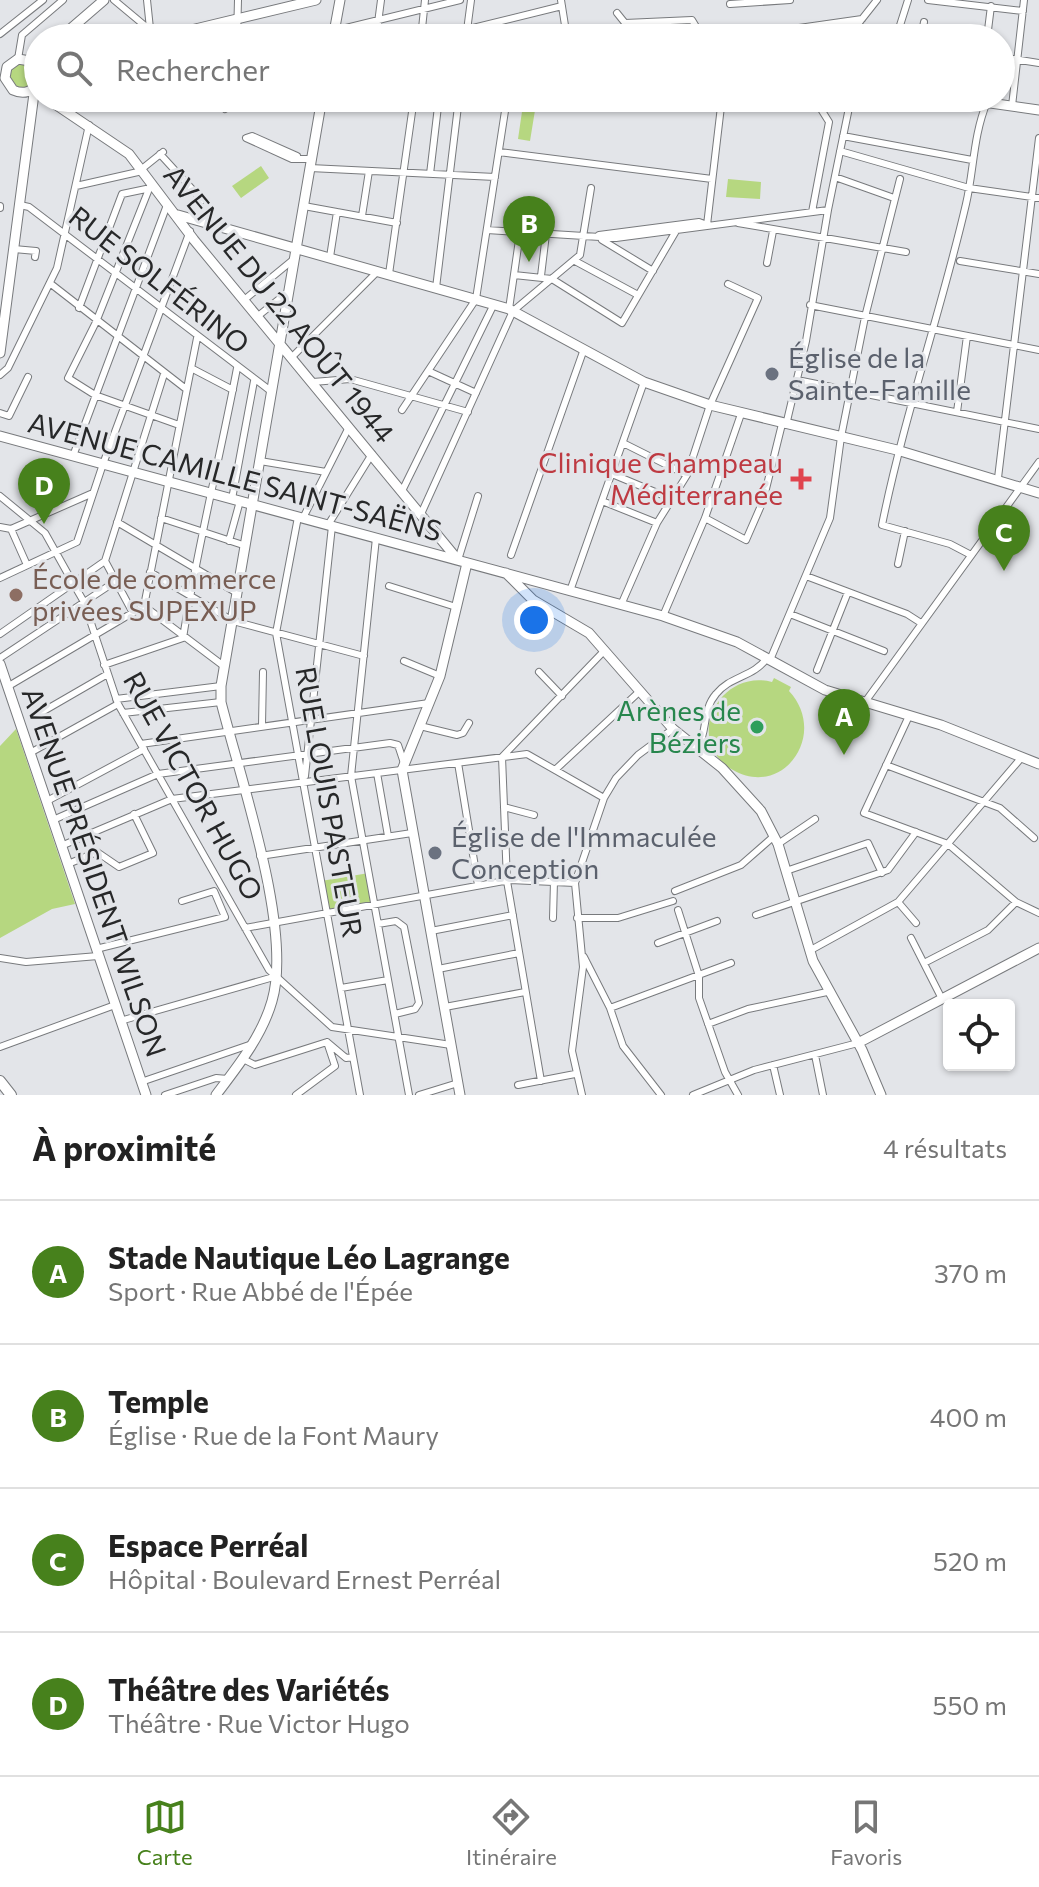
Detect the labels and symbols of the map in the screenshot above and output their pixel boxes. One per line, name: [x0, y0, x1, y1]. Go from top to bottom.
street label: AVENUE DU 22 AOÛT 1944: [157, 158, 402, 449]
pin: B: [503, 196, 555, 262]
street label: RUE SOLFÉRINO: [63, 198, 256, 360]
place label: Église de la Sainte-Famille: [788, 340, 971, 406]
marker: Église de la Sainte-Famille: [763, 365, 781, 383]
street label: AVENUE CAMILLE SAINT-SAËNS: [25, 404, 446, 548]
place label: Clinique Champeau Méditerranée: [538, 445, 783, 511]
pin: D: [18, 458, 70, 524]
marker: Clinique Champeau Méditerranée: [790, 468, 812, 490]
pin: C: [978, 505, 1030, 571]
place label: École de commerce privées SUPEXUP: [32, 561, 276, 627]
marker: École de commerce privées SUPEXUP: [7, 586, 25, 604]
your location: [514, 600, 554, 640]
street label: RUE LOUIS PASTEUR: [289, 664, 371, 940]
street label: RUE VICTOR HUGO: [117, 665, 271, 906]
street label: AVENUE PRÉSIDENT WILSON: [16, 683, 174, 1061]
pin: A: [818, 689, 870, 755]
place label: Arènes de Béziers: [616, 693, 741, 759]
marker: Arènes de Béziers: [748, 718, 766, 736]
place label: Église de l'Immaculée Conception: [451, 819, 717, 885]
marker: Église de l'Immaculée Conception: [426, 844, 444, 862]

